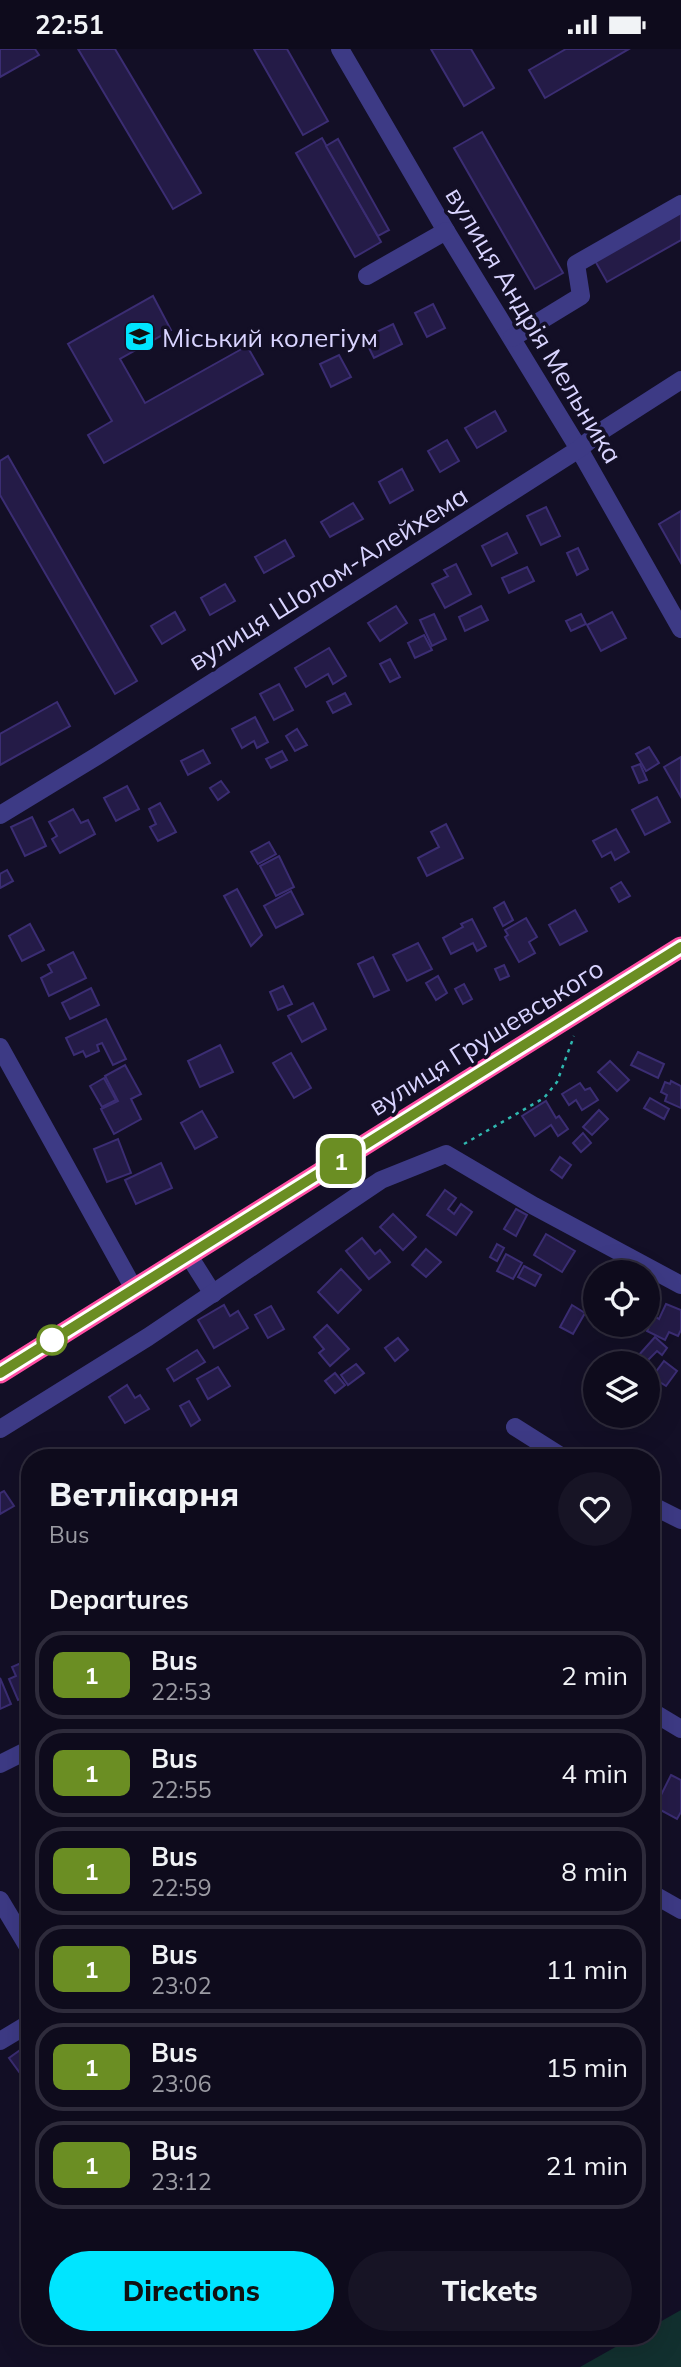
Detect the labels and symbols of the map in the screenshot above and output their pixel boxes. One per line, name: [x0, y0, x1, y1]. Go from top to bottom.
street label: вулиця Андрія Мельника: [438, 181, 630, 469]
school or university icon: Міський колегіум: [122, 320, 156, 354]
place label: Міський колегіум: [162, 321, 378, 354]
street label: вулиця Шолом-Алейхема: [182, 478, 474, 678]
street label: вулиця Грушевського: [362, 951, 610, 1123]
line badge: 1: [318, 1138, 364, 1184]
unlabelled marker: [37, 1325, 67, 1355]

